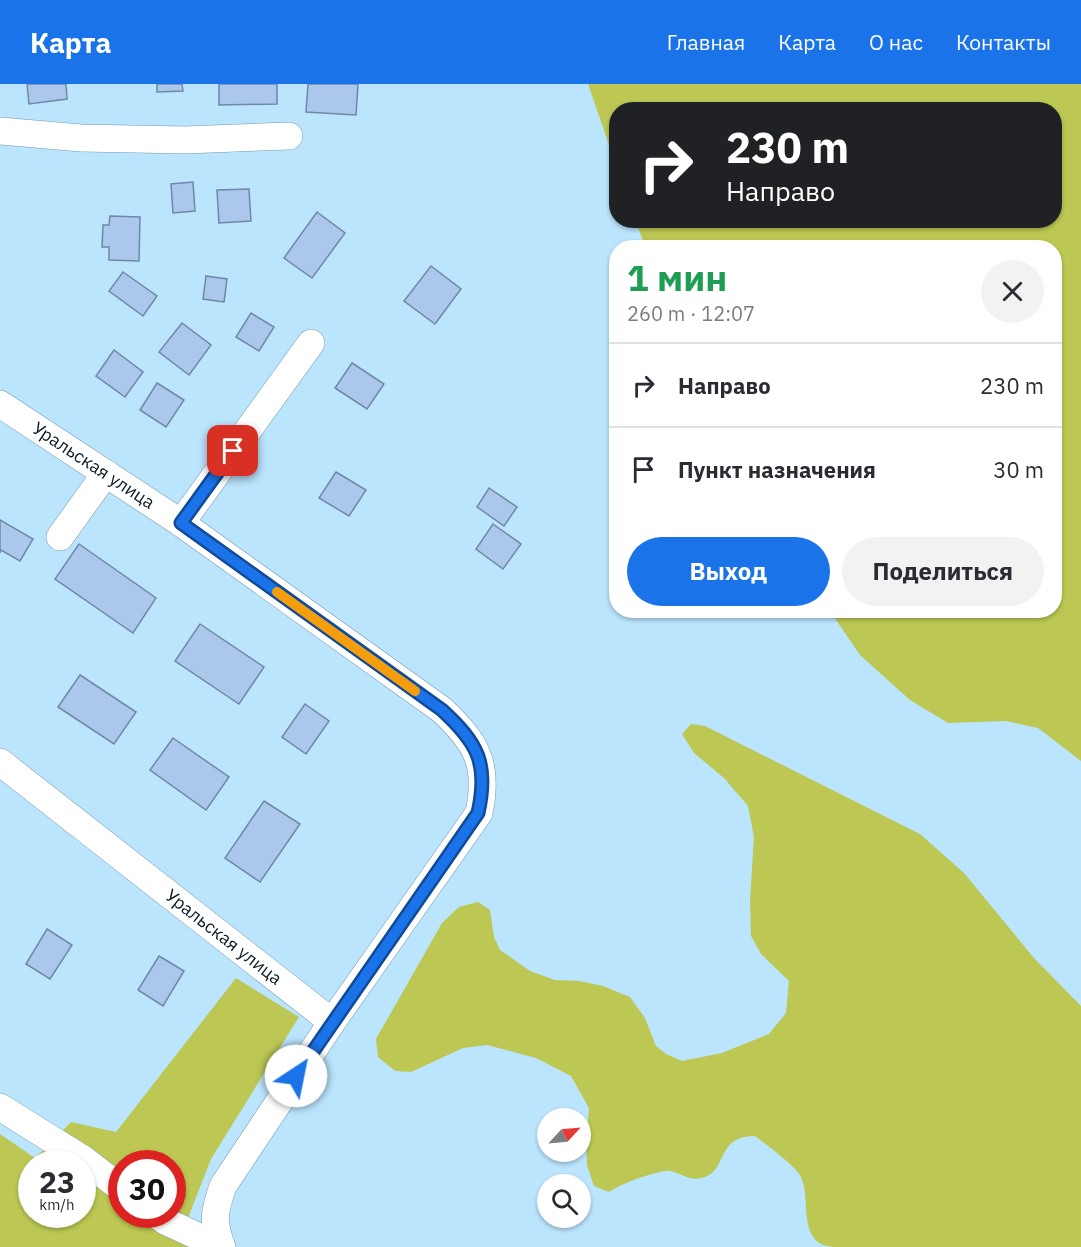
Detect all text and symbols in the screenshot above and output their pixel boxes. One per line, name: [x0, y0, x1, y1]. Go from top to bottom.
text: Карта: [30, 24, 111, 61]
text: Главная: [667, 28, 745, 56]
text: Карта: [778, 28, 836, 56]
text: О нас: [869, 28, 923, 56]
text: Контакты: [956, 28, 1051, 56]
text: 230 m: [726, 120, 849, 175]
icon: right: [627, 126, 705, 204]
text: Направо: [726, 173, 835, 208]
text: 1 мин: [627, 254, 727, 301]
button: close: [981, 260, 1044, 323]
text: 260 m · 12:07: [627, 300, 755, 327]
icon: right: [627, 369, 660, 402]
text: Направо: [678, 371, 771, 400]
text: 230 m: [980, 371, 1044, 400]
street label: Уральская улица: [28, 416, 160, 514]
pin: [207, 425, 258, 476]
icon: arrive: [216, 434, 249, 467]
icon: arrive: [627, 453, 660, 486]
text: Пункт назначения: [678, 455, 876, 484]
text: 30 m: [993, 455, 1044, 484]
button: Выход: [627, 537, 830, 606]
button: Поделиться: [842, 537, 1044, 606]
street label: Уральская улица: [161, 884, 287, 990]
position arrow: [264, 1044, 328, 1108]
north arrow: [537, 1108, 591, 1162]
map controls: [537, 1108, 591, 1228]
speed limit sign: 30: [108, 1150, 186, 1228]
text: 23: [39, 1162, 75, 1201]
button: search: [537, 1174, 591, 1228]
text: km/h: [39, 1195, 75, 1214]

